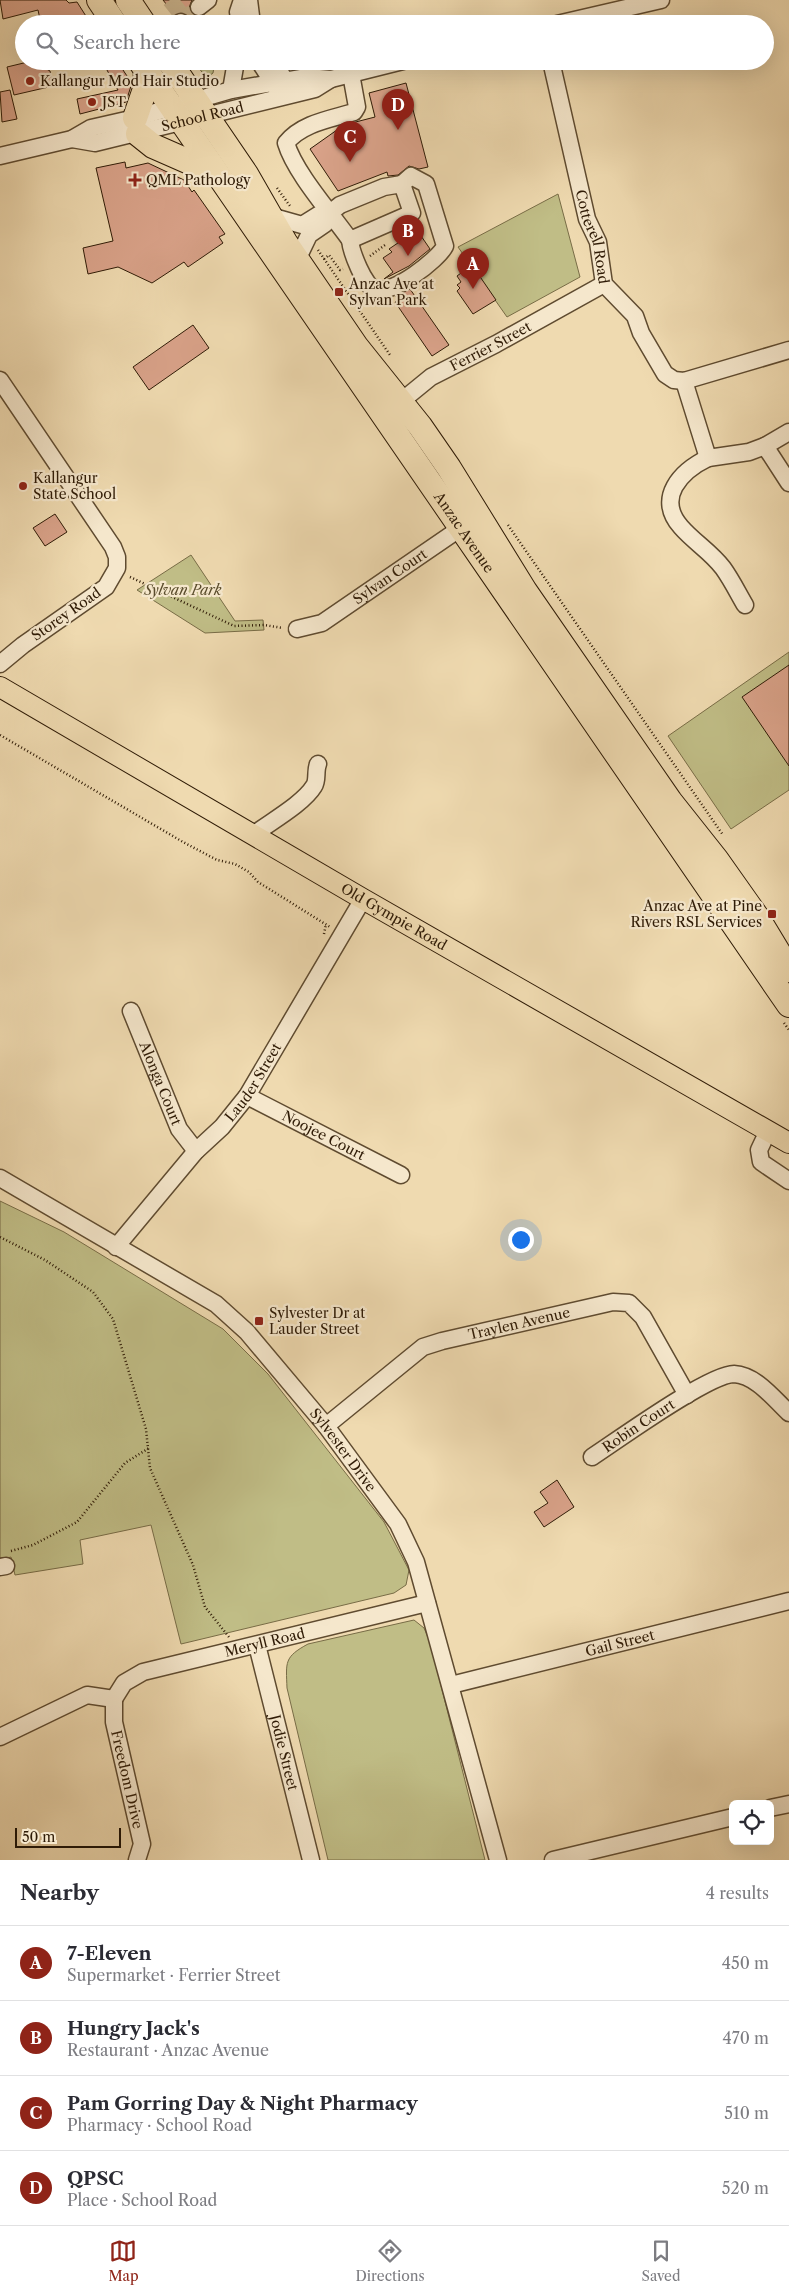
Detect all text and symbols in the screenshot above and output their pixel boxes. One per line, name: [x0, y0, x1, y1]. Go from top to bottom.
search box: [15, 15, 774, 70]
icon: search: [33, 29, 61, 57]
text: Search here: [73, 31, 181, 54]
place label: Kallangur Mod Hair Studio: [40, 72, 219, 90]
marker: Kallangur Mod Hair Studio: [24, 75, 36, 87]
pin: D: [382, 89, 414, 130]
place label: JST: [100, 93, 126, 111]
marker: JST: [86, 96, 98, 108]
street label: School Road: [159, 98, 246, 135]
pin: C: [334, 121, 366, 162]
place label: QML Pathology: [146, 171, 251, 189]
marker: QML Pathology: [128, 173, 142, 187]
street label: Cotterell Road: [572, 188, 613, 285]
pin: B: [392, 215, 424, 256]
pin: A: [457, 248, 489, 289]
place label: Anzac Ave at Sylvan Park: [348, 275, 434, 309]
marker: Anzac Ave at Sylvan Park: [333, 286, 345, 298]
street label: Ferrier Street: [447, 317, 534, 375]
place label: Kallangur State School: [33, 469, 116, 503]
marker: Kallangur State School: [17, 480, 29, 492]
street label: Anzac Avenue: [429, 488, 498, 576]
street label: Sylvan Court: [349, 545, 430, 608]
park label: Sylvan Park: [143, 581, 222, 599]
street label: Storey Road: [28, 583, 105, 645]
street label: Old Gympie Road: [338, 879, 451, 954]
place label: Anzac Ave at Pine Rivers RSL Services: [631, 897, 762, 931]
marker: Anzac Ave at Pine Rivers RSL Services: [766, 908, 778, 920]
street label: Alonga Court: [135, 1038, 186, 1128]
street label: Lauder Street: [221, 1040, 285, 1125]
street label: Noojee Court: [279, 1107, 368, 1164]
your location: [508, 1227, 534, 1253]
street label: Traylen Avenue: [466, 1303, 572, 1344]
place label: Sylvester Dr at Lauder Street: [269, 1304, 365, 1338]
marker: Sylvester Dr at Lauder Street: [253, 1315, 265, 1327]
street label: Robin Court: [599, 1395, 678, 1456]
street label: Sylvester Drive: [306, 1405, 380, 1495]
street label: Meryll Road: [223, 1624, 307, 1661]
street label: Gail Street: [583, 1626, 656, 1660]
street label: Jodie Street: [265, 1711, 302, 1792]
street label: Freedom Drive: [107, 1728, 147, 1831]
map controls: [729, 1800, 774, 1845]
button: locate: [729, 1800, 774, 1845]
scale bar: [15, 1825, 121, 1848]
text: 50 m: [22, 1828, 55, 1846]
text: Nearby: [20, 1880, 99, 1905]
text: 4 results: [706, 1883, 769, 1903]
text: 7-Eleven: [67, 1942, 152, 1965]
text: A: [30, 1953, 42, 1973]
text: 450 m: [722, 1953, 769, 1973]
text: Supermarket · Ferrier Street: [67, 1965, 280, 1985]
text: Hungry Jack's: [67, 2017, 200, 2040]
text: B: [30, 2028, 42, 2048]
text: 470 m: [723, 2028, 769, 2048]
text: Restaurant · Anzac Avenue: [67, 2040, 269, 2060]
text: Pam Gorring Day & Night Pharmacy: [67, 2092, 418, 2115]
text: C: [30, 2103, 42, 2123]
text: 510 m: [724, 2103, 769, 2123]
text: Pharmacy · School Road: [67, 2115, 252, 2135]
text: QPSC: [67, 2167, 124, 2190]
text: D: [29, 2178, 43, 2198]
text: 520 m: [722, 2178, 769, 2198]
text: Place · School Road: [67, 2190, 217, 2210]
tab: Map: [108, 2237, 139, 2285]
tab: Directions: [355, 2237, 425, 2285]
tab: Saved: [642, 2237, 680, 2285]

